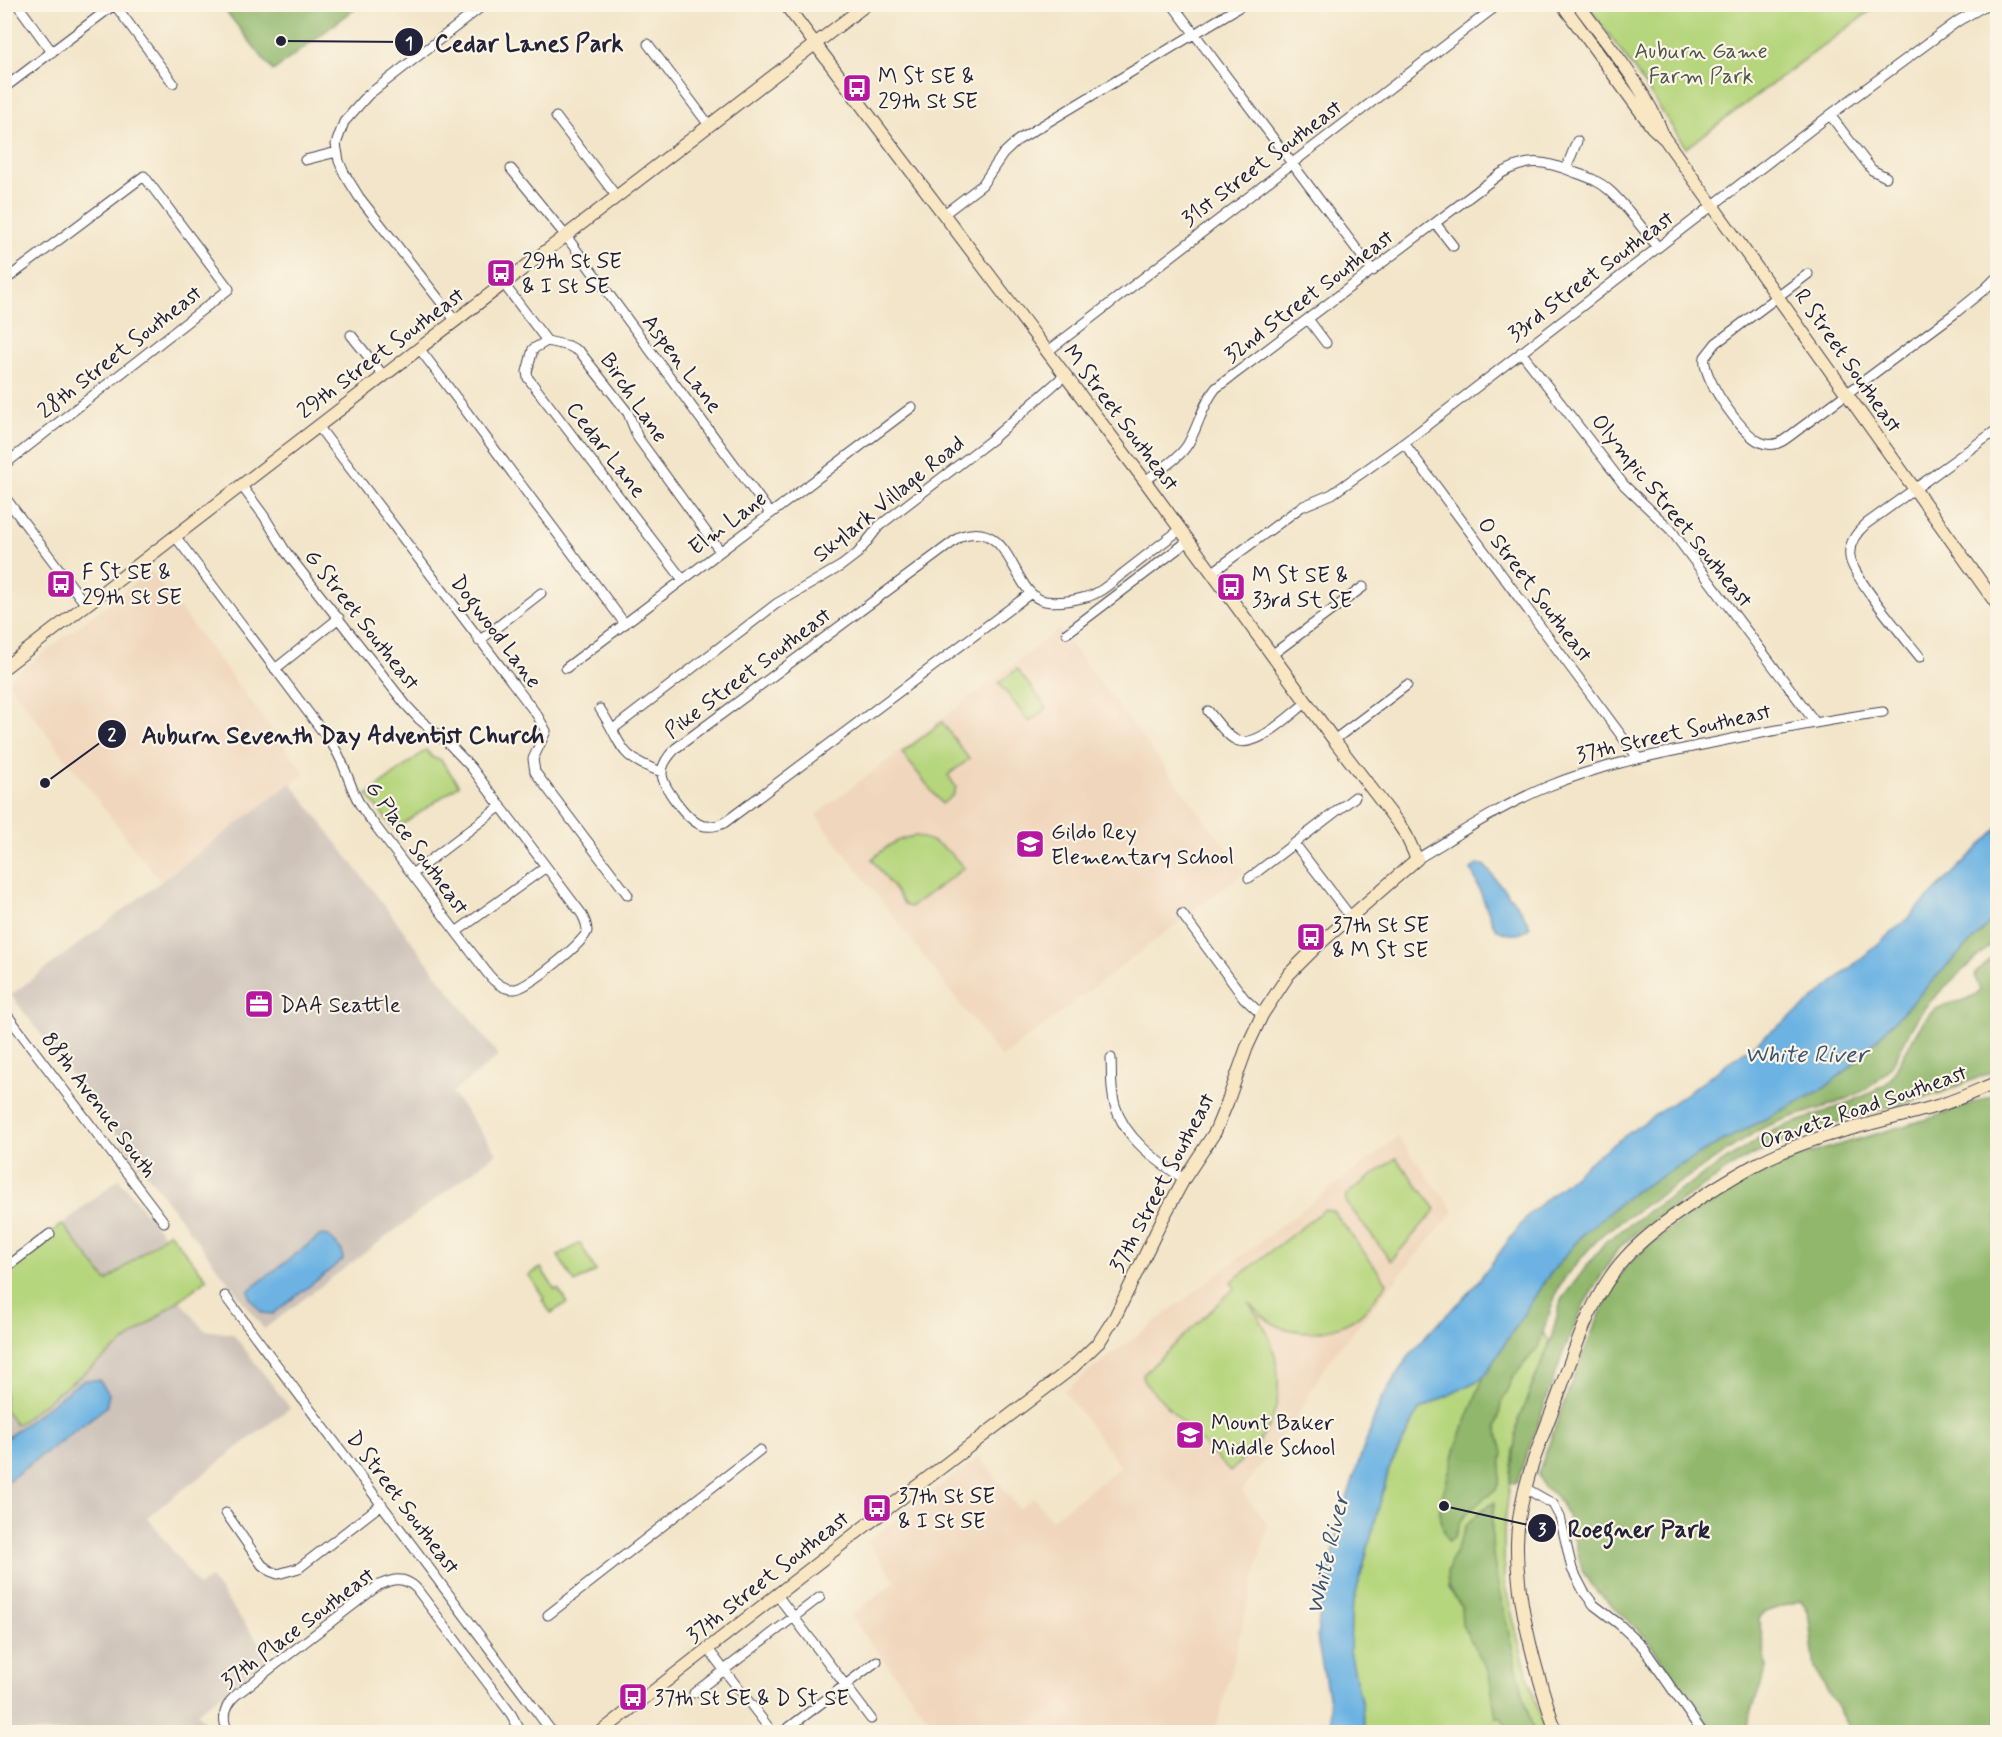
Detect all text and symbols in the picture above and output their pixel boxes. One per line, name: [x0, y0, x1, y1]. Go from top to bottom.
callout: Cedar Lanes Park: [394, 21, 634, 63]
text: Cedar Lanes Park: [435, 29, 623, 60]
text: 1: [405, 32, 413, 56]
park label: Auburn Game Farm Park: [1634, 38, 1768, 91]
place label: M St SE & 29th St SE: [878, 63, 978, 116]
bus stop icon: M St SE & 29th St SE: [841, 72, 873, 104]
street label: 31st Street Southeast: [1176, 94, 1348, 233]
street label: 33rd Street Southeast: [1502, 205, 1680, 348]
street label: 32nd Street Southeast: [1219, 224, 1400, 370]
place label: 29th St SE & I St SE: [522, 248, 622, 301]
bus stop icon: 29th St SE & I St SE: [485, 257, 517, 289]
street label: 28th Street Southeast: [32, 280, 208, 426]
street label: 29th Street Southeast: [292, 282, 470, 426]
street label: R Street Southeast: [1787, 283, 1908, 439]
street label: Aspen Lane: [635, 309, 728, 419]
street label: M Street Southeast: [1056, 339, 1185, 497]
street label: Birch Lane: [593, 348, 674, 449]
street label: Cedar Lane: [559, 397, 652, 504]
street label: Olympic Street Southeast: [1585, 409, 1758, 614]
street label: Skylark Village Road: [808, 430, 971, 570]
street label: Elm Lane: [684, 485, 773, 562]
street label: O Street Southeast: [1471, 512, 1598, 668]
street label: G Street Southeast: [298, 544, 425, 696]
place label: F St SE & 29th St SE: [82, 559, 182, 612]
place label: M St SE & 33rd St SE: [1252, 562, 1353, 615]
bus stop icon: F St SE & 29th St SE: [45, 568, 77, 600]
street label: Dogwood Lane: [441, 570, 547, 696]
bus stop icon: M St SE & 33rd St SE: [1215, 571, 1247, 603]
street label: Pike Street Southeast: [659, 602, 837, 745]
street label: 37th Street Southeast: [1573, 698, 1774, 770]
callout: Auburn Seventh Day Adventist Church: [97, 713, 559, 755]
text: Auburn Seventh Day Adventist Church: [142, 721, 544, 752]
text: 2: [108, 723, 117, 747]
street label: G Place Southeast: [358, 776, 475, 921]
place label: Gildo Rey Elementary School: [1051, 819, 1234, 872]
school or university icon: Gildo Rey Elementary School: [1014, 828, 1046, 860]
place label: 37th St SE & M St SE: [1332, 912, 1429, 965]
bus stop icon: 37th St SE & M St SE: [1295, 921, 1327, 953]
office icon: DAA Seattle: [243, 988, 275, 1020]
place label: DAA Seattle: [280, 992, 401, 1020]
street label: 88th Avenue South: [34, 1027, 162, 1184]
water label: White River: [1744, 1040, 1871, 1071]
street label: Oravetz Road Southeast: [1756, 1059, 1971, 1157]
street label: 37th Street Southeast: [1104, 1088, 1222, 1278]
place label: Mount Baker Middle School: [1211, 1410, 1336, 1463]
school or university icon: Mount Baker Middle School: [1174, 1419, 1206, 1451]
street label: D Street Southeast: [339, 1426, 465, 1580]
place label: 37th St SE & I St SE: [898, 1483, 995, 1536]
water label: White River: [1299, 1487, 1358, 1618]
bus stop icon: 37th St SE & I St SE: [861, 1492, 893, 1524]
street label: 37th Street Southeast: [681, 1505, 855, 1650]
callout: Roegner Park: [1527, 1507, 1721, 1549]
text: Roegner Park: [1568, 1515, 1710, 1549]
text: 3: [1538, 1518, 1547, 1542]
street label: 37th Place Southeast: [216, 1562, 381, 1696]
bus stop icon: 37th St SE & D St SE: [617, 1681, 649, 1713]
place label: 37th St SE & D St SE: [654, 1685, 849, 1713]

